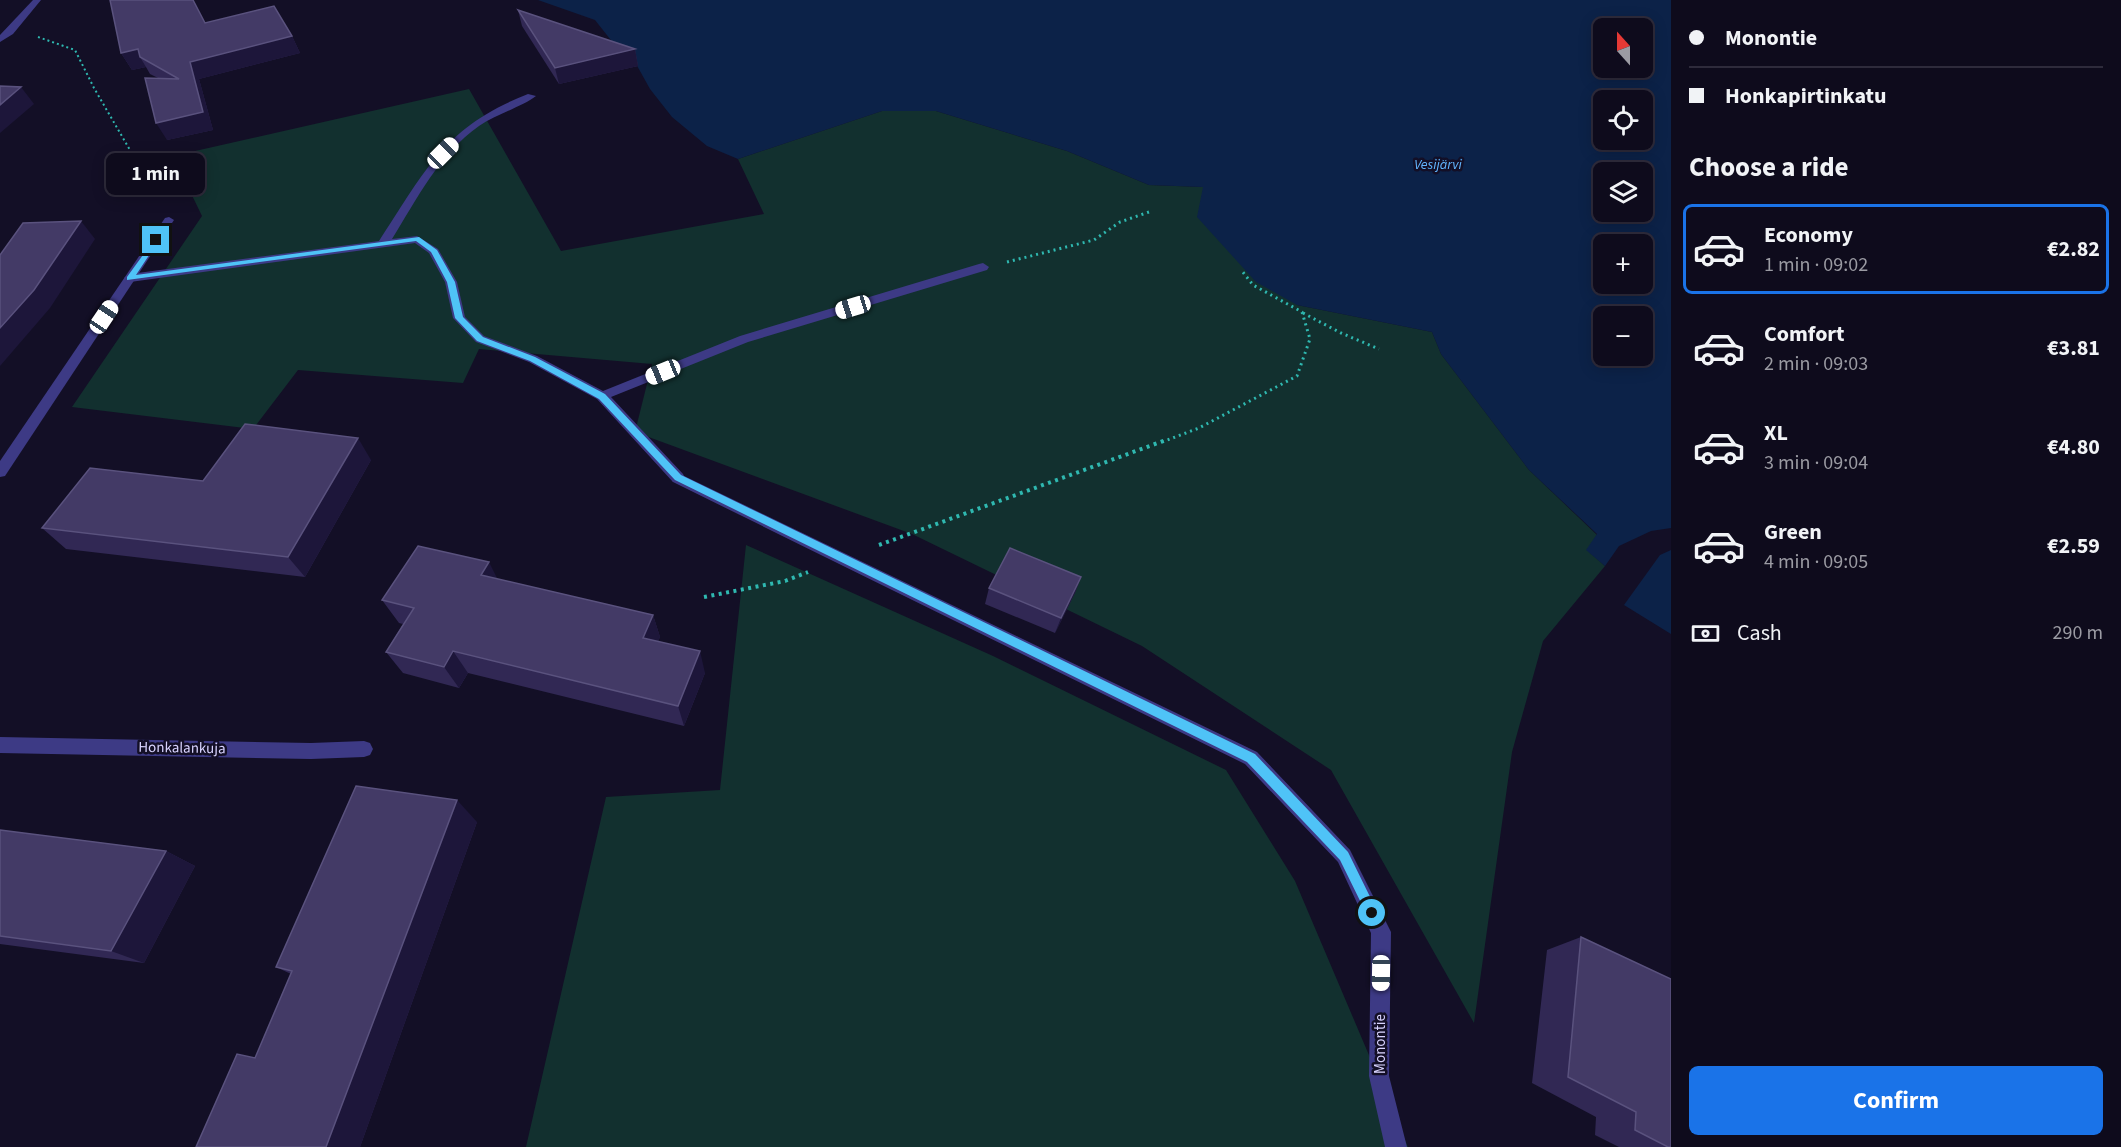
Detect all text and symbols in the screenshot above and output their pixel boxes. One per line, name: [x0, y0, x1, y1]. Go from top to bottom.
north arrow: [1593, 18, 1653, 78]
map controls: [1593, 18, 1653, 366]
text: Monontie: [1725, 22, 1817, 54]
text: Honkapirtinkatu: [1725, 80, 1887, 112]
button: locate: [1593, 90, 1653, 150]
car: [424, 134, 462, 172]
text: Choose a ride: [1689, 148, 1849, 187]
callout: 1 min: [106, 153, 206, 195]
water label: Vesijärvi: [1414, 155, 1462, 175]
text: 1 min: [131, 160, 180, 188]
button: layers: [1593, 162, 1653, 222]
text: Economy: [1764, 219, 1853, 251]
icon: car: [1692, 222, 1746, 276]
route end: [142, 226, 169, 253]
text: €2.82: [2047, 233, 2100, 265]
button: +: [1593, 234, 1653, 294]
text: 1 min · 09:02: [1764, 251, 1868, 279]
car: [833, 293, 873, 321]
car: [86, 297, 122, 337]
button: −: [1593, 306, 1653, 366]
text: Comfort: [1764, 318, 1845, 350]
icon: car: [1692, 321, 1746, 375]
text: €3.81: [2047, 332, 2100, 364]
text: 2 min · 09:03: [1764, 350, 1868, 378]
car: [643, 357, 683, 387]
text: XL: [1764, 417, 1788, 449]
icon: car: [1692, 420, 1746, 474]
text: €4.80: [2047, 431, 2100, 463]
text: 3 min · 09:04: [1764, 449, 1868, 477]
text: Green: [1764, 516, 1822, 548]
icon: car: [1692, 519, 1746, 573]
text: €2.59: [2047, 530, 2100, 562]
text: 4 min · 09:05: [1764, 548, 1868, 576]
icon: cash: [1689, 617, 1722, 650]
text: Cash: [1737, 617, 1782, 649]
text: 290 m: [2053, 619, 2103, 647]
street label: Honkalankuja: [138, 737, 226, 759]
route start: [1358, 899, 1385, 926]
car: [1372, 955, 1390, 991]
street label: Monontie: [1370, 1014, 1391, 1074]
button: Confirm: [1689, 1066, 2103, 1135]

